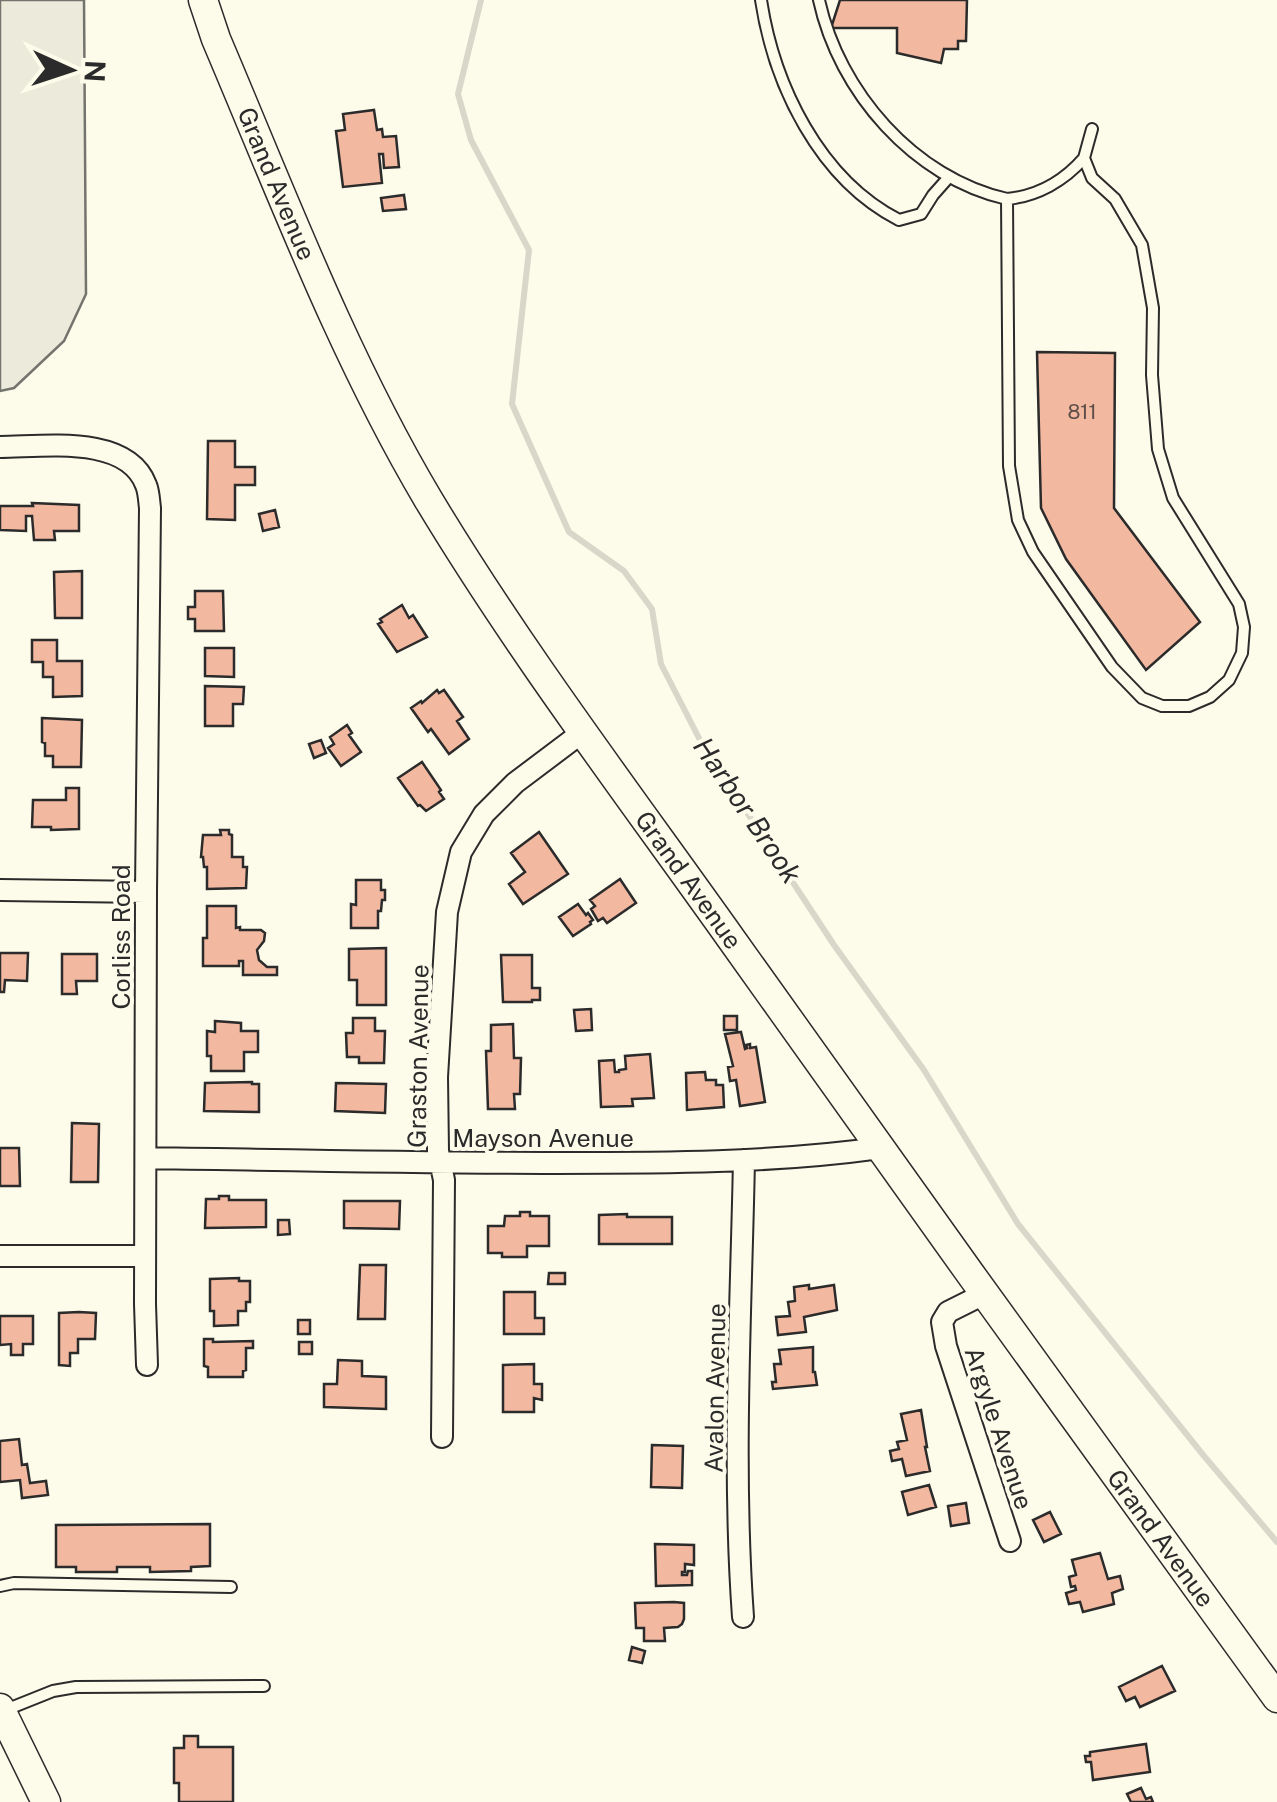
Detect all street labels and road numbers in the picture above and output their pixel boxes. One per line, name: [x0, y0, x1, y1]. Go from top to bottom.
street label: Grand Avenue: [231, 103, 322, 265]
street label: Grand Avenue: [629, 805, 749, 955]
street label: Corliss Road: [106, 864, 136, 1010]
street label: Graston Avenue: [401, 964, 435, 1148]
street label: Mayson Avenue: [452, 1123, 634, 1153]
street label: Avalon Avenue: [699, 1303, 731, 1473]
street label: Argyle Avenue: [959, 1343, 1039, 1513]
street label: Grand Avenue: [1101, 1463, 1221, 1613]

